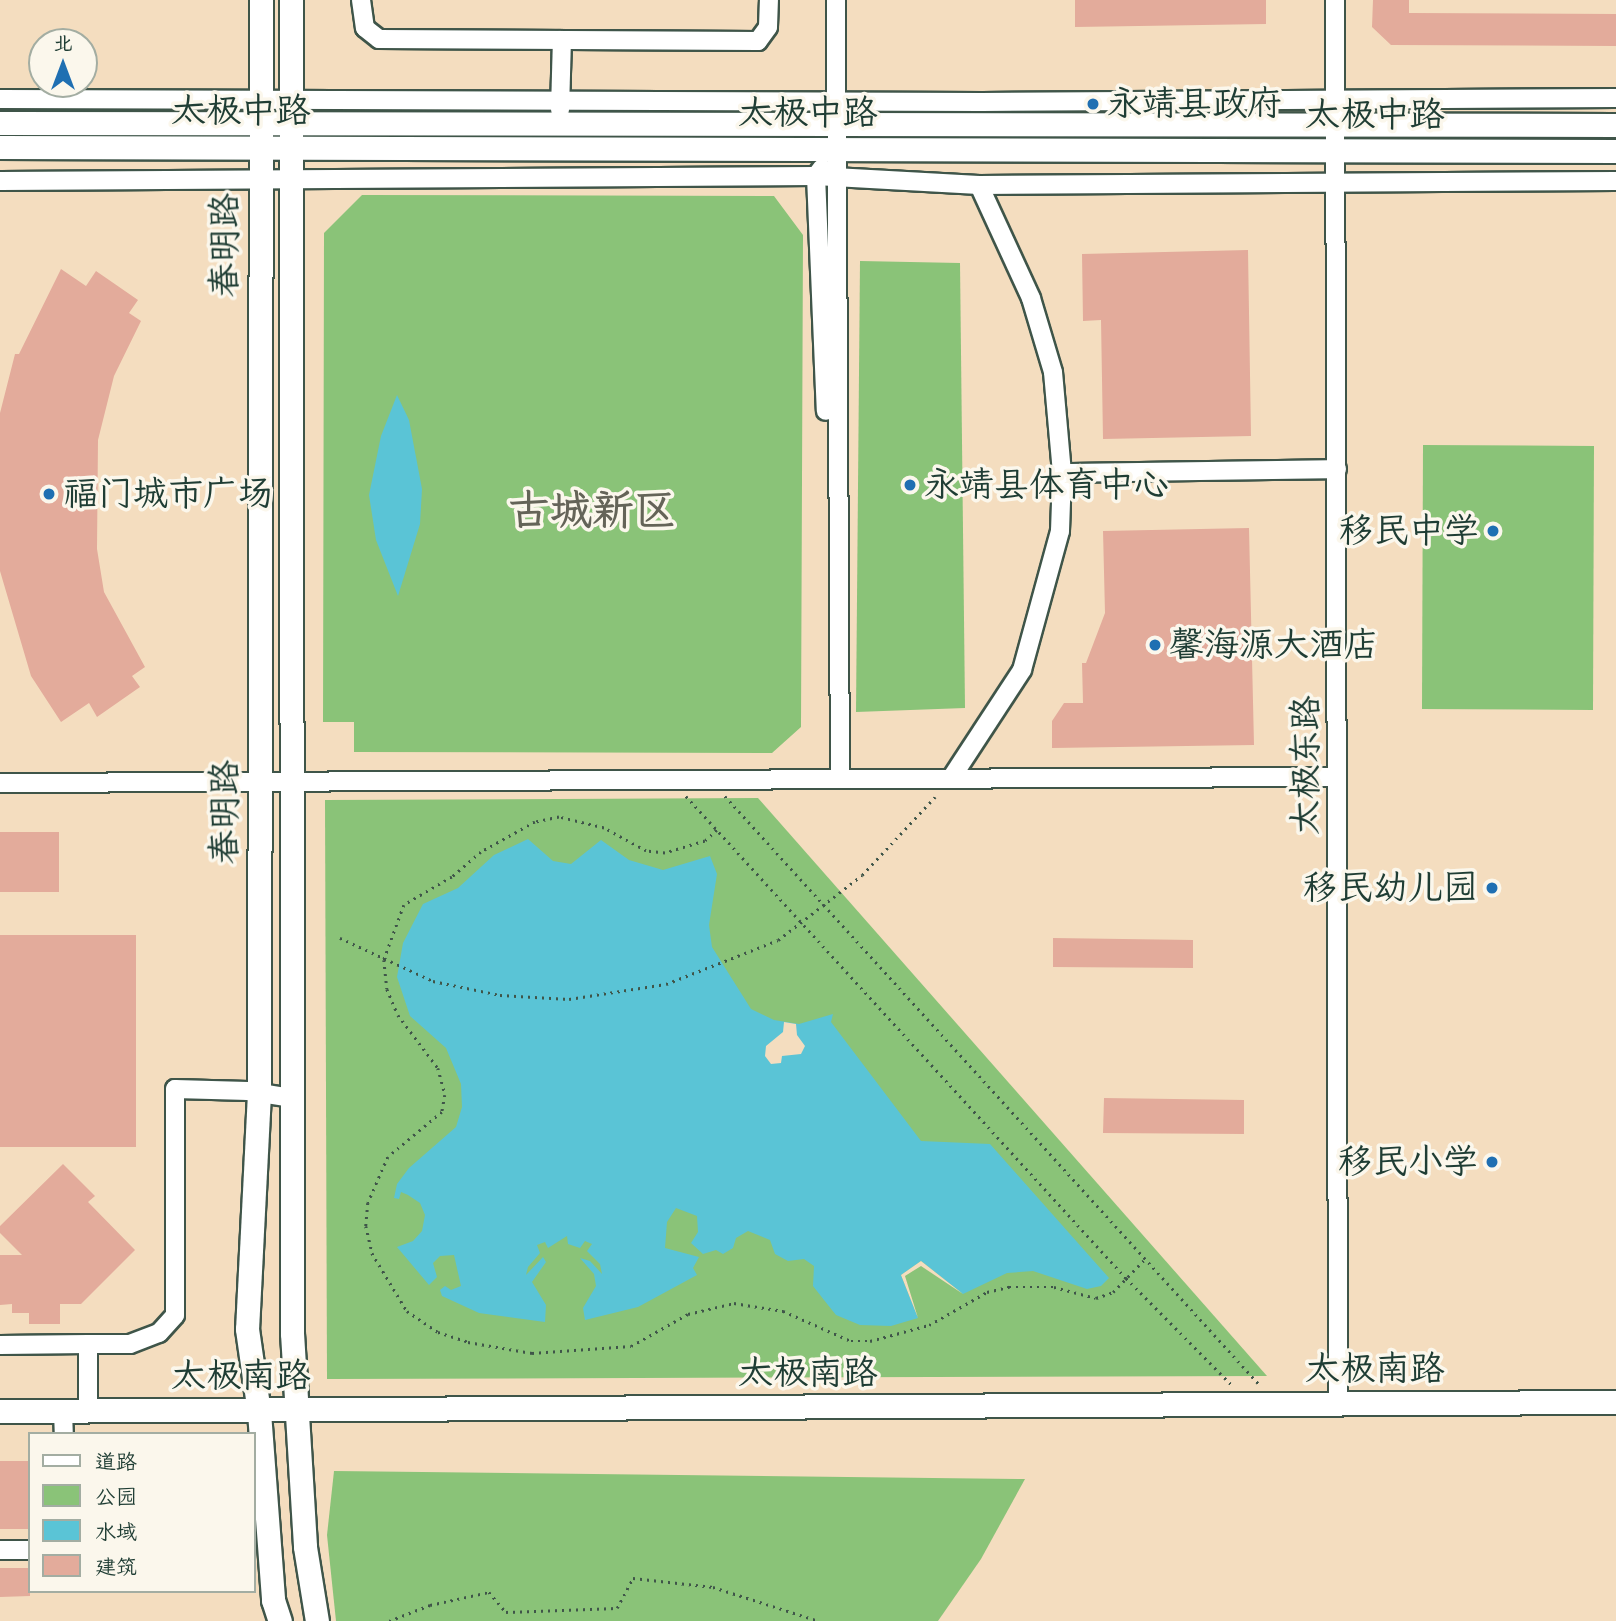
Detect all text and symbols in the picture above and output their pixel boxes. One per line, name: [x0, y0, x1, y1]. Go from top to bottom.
north arrow: [28, 28, 98, 98]
text: 北: [53, 32, 73, 56]
place label: 永靖县政府: [1107, 83, 1282, 125]
street label: 太极中路: [171, 90, 311, 132]
street label: 太极中路: [738, 92, 878, 134]
street label: 太极中路: [1305, 94, 1445, 136]
marker: 永靖县政府: [1085, 96, 1101, 112]
street label: 春明路: [204, 193, 246, 297]
place label: 永靖县体育中心: [924, 464, 1169, 506]
place label: 福门城市广场: [63, 473, 273, 515]
marker: 永靖县体育中心: [902, 477, 918, 493]
marker: 福门城市广场: [41, 486, 57, 502]
district label: 古城新区: [508, 486, 676, 536]
place label: 移民中学: [1339, 510, 1479, 552]
marker: 移民中学: [1485, 523, 1501, 539]
place label: 馨海源大酒店: [1169, 624, 1379, 666]
marker: 馨海源大酒店: [1147, 637, 1163, 653]
street label: 太极东路: [1285, 695, 1327, 835]
street label: 春明路: [204, 760, 246, 864]
place label: 移民幼儿园: [1303, 867, 1478, 909]
marker: 移民幼儿园: [1484, 880, 1500, 896]
place label: 移民小学: [1338, 1141, 1478, 1183]
marker: 移民小学: [1484, 1154, 1500, 1170]
street label: 太极南路: [1305, 1348, 1445, 1390]
street label: 太极南路: [738, 1352, 878, 1394]
street label: 太极南路: [171, 1355, 311, 1397]
legend: [28, 1432, 256, 1593]
text: 道路: [95, 1449, 137, 1475]
text: 公园: [95, 1484, 137, 1510]
text: 水域: [95, 1519, 137, 1545]
text: 建筑: [95, 1554, 137, 1580]

